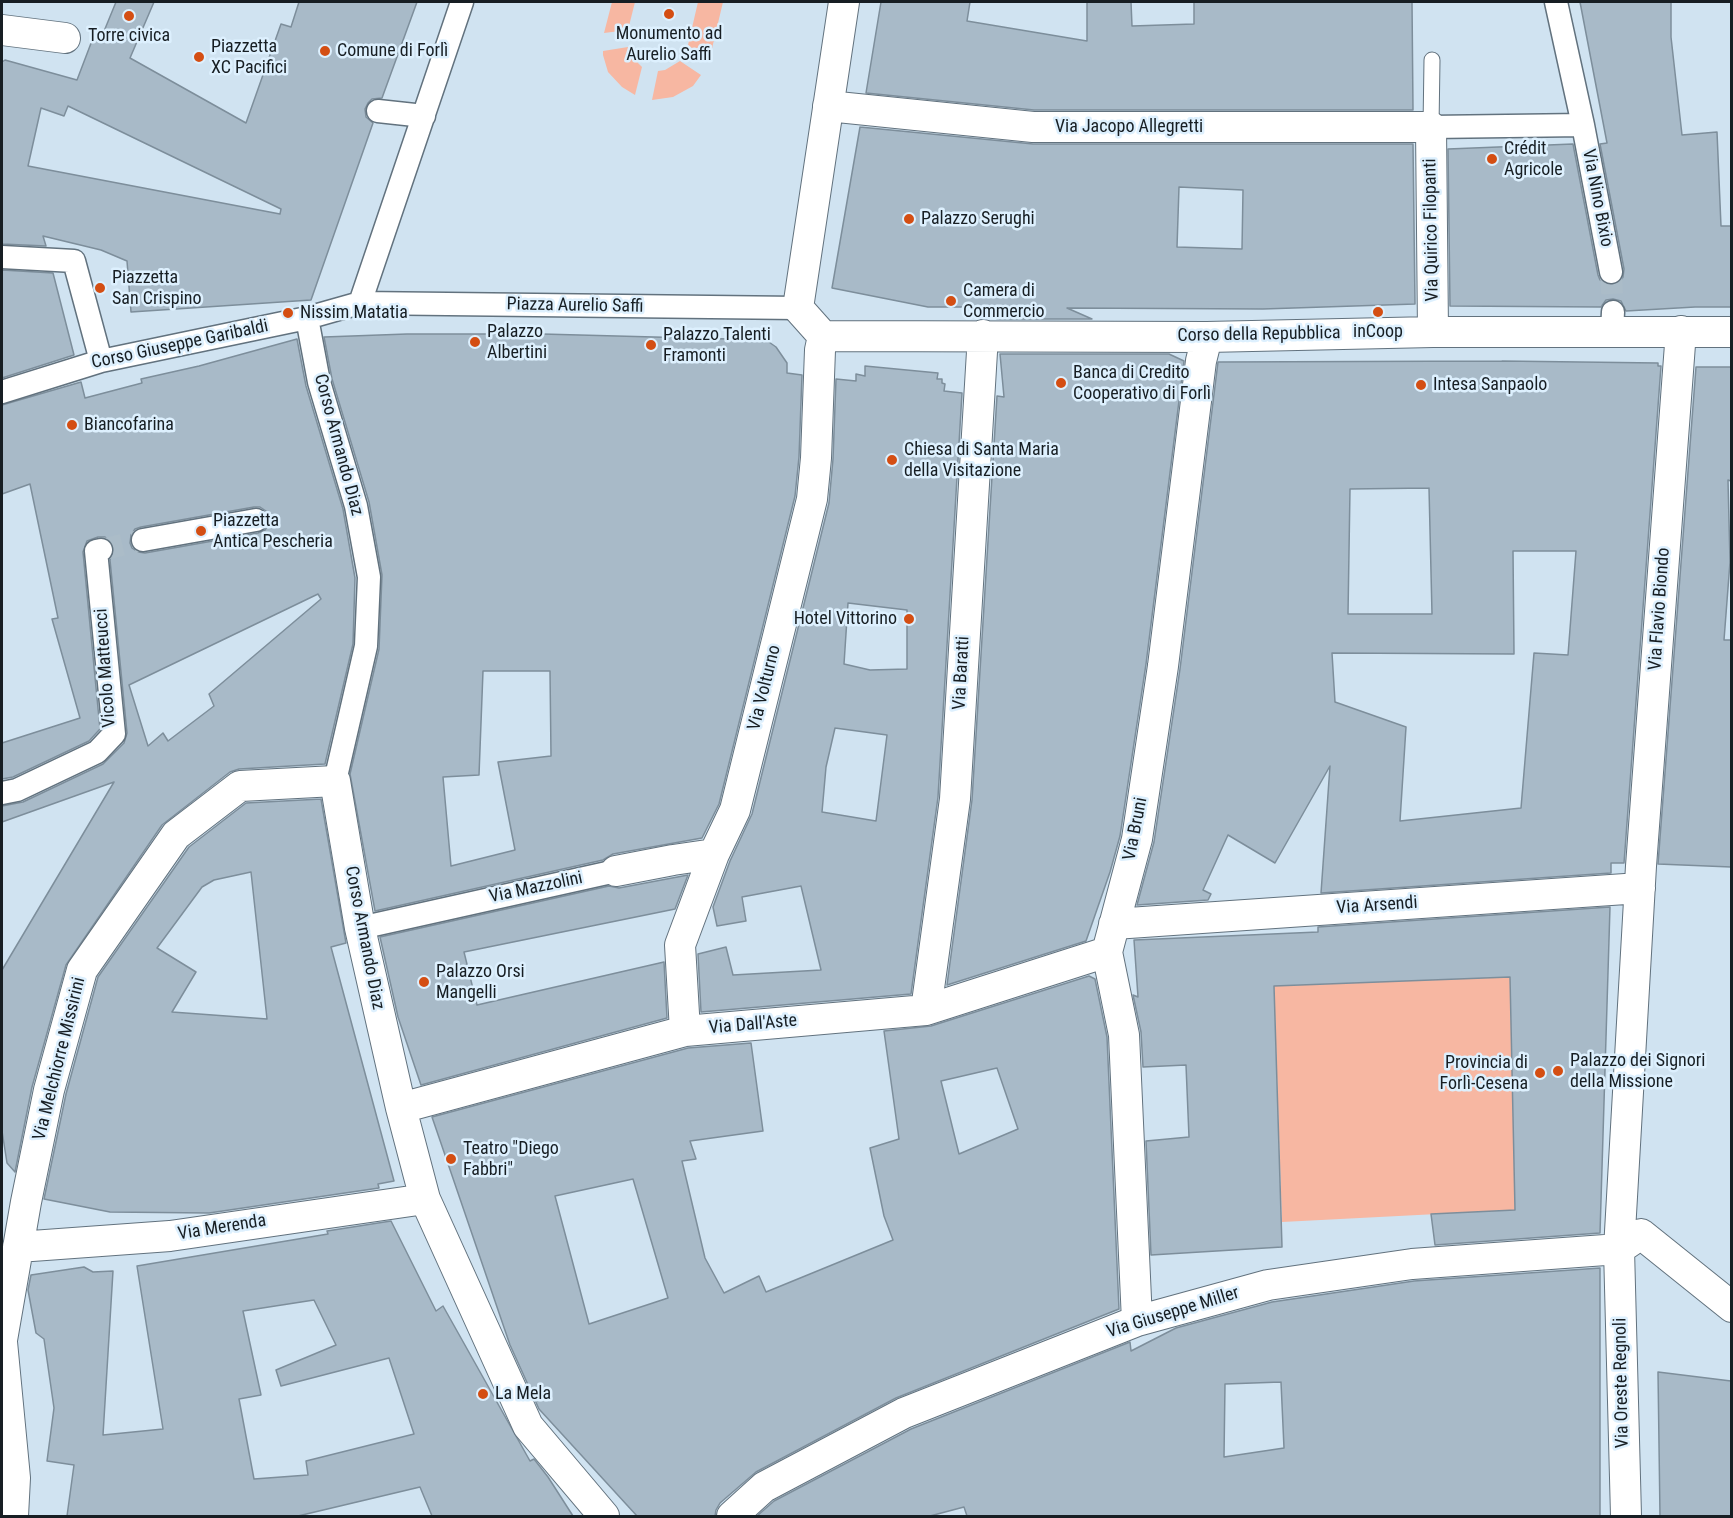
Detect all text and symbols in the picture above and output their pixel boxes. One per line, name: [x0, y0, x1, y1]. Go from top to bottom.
marker: Monumento ad Aurelio Saffi: [662, 7, 676, 21]
marker: Torre civica: [122, 9, 136, 23]
place label: Monumento ad Aurelio Saffi: [616, 23, 722, 66]
place label: Torre civica: [88, 25, 170, 47]
place label: Piazzetta XC Pacifici: [211, 36, 287, 78]
place label: Comune di Forlì: [337, 40, 448, 62]
marker: Comune di Forlì: [318, 44, 332, 58]
marker: Piazzetta XC Pacifici: [192, 50, 206, 64]
street label: Via Jacopo Allegretti: [1055, 116, 1203, 138]
place label: Crédit Agricole: [1504, 138, 1563, 180]
street label: Via Nino Bixio: [1577, 147, 1617, 249]
marker: Crédit Agricole: [1485, 152, 1499, 166]
street label: Via Quirico Filopanti: [1420, 158, 1444, 302]
place label: Palazzo Serughi: [921, 208, 1035, 230]
marker: Palazzo Serughi: [902, 212, 916, 226]
place label: Piazzetta San Crispino: [112, 267, 202, 310]
place label: Camera di Commercio: [963, 280, 1045, 322]
marker: Piazzetta San Crispino: [93, 281, 107, 295]
street label: Piazza Aurelio Saffi: [506, 294, 644, 318]
marker: Camera di Commercio: [944, 294, 958, 308]
place label: Nissim Matatia: [300, 302, 408, 324]
marker: inCoop: [1371, 305, 1385, 319]
marker: Nissim Matatia: [281, 306, 295, 320]
street label: Corso Giuseppe Garibaldi: [90, 316, 270, 374]
place label: Palazzo Albertini: [487, 321, 547, 364]
place label: inCoop: [1353, 321, 1403, 343]
street label: Corso della Repubblica: [1177, 323, 1341, 347]
place label: Palazzo Talenti Framonti: [663, 324, 771, 366]
marker: Palazzo Albertini: [468, 335, 482, 349]
marker: Palazzo Talenti Framonti: [644, 338, 658, 352]
place label: Banca di Credito Cooperativo di Forlì: [1073, 362, 1211, 404]
street label: Corso Armando Diaz: [309, 372, 367, 518]
place label: Intesa Sanpaolo: [1433, 374, 1547, 396]
marker: Banca di Credito Cooperativo di Forlì: [1054, 376, 1068, 390]
marker: Intesa Sanpaolo: [1414, 378, 1428, 392]
place label: Biancofarina: [84, 414, 174, 436]
marker: Biancofarina: [65, 418, 79, 432]
place label: Chiesa di Santa Maria della Visitazione: [904, 439, 1059, 482]
marker: Chiesa di Santa Maria della Visitazione: [885, 453, 899, 467]
place label: Piazzetta Antica Pescheria: [213, 510, 333, 552]
marker: Piazzetta Antica Pescheria: [194, 524, 208, 538]
street label: Via Flavio Biondo: [1645, 547, 1675, 671]
street label: Vicolo Matteucci: [91, 608, 121, 728]
place label: Hotel Vittorino: [794, 608, 897, 630]
marker: Hotel Vittorino: [902, 612, 916, 626]
street label: Via Baratti: [949, 636, 975, 710]
street label: Via Volturno: [744, 643, 786, 733]
street label: Via Bruni: [1119, 796, 1153, 862]
street label: Corso Armando Diaz: [339, 864, 389, 1012]
street label: Via Mazzolini: [487, 868, 585, 908]
street label: Via Arsendi: [1336, 892, 1418, 920]
place label: Palazzo Orsi Mangelli: [436, 961, 525, 1004]
street label: Via Melchiorre Missirini: [29, 975, 91, 1143]
marker: Palazzo Orsi Mangelli: [417, 975, 431, 989]
street label: Via Dall'Aste: [708, 1010, 798, 1040]
place label: Palazzo dei Signori della Missione: [1570, 1050, 1705, 1092]
place label: Provincia di Forlì-Cesena: [1440, 1052, 1528, 1094]
marker: Palazzo dei Signori della Missione: [1551, 1064, 1565, 1078]
marker: Provincia di Forlì-Cesena: [1533, 1066, 1547, 1080]
place label: Teatro "Diego Fabbri": [463, 1138, 559, 1180]
marker: Teatro "Diego Fabbri": [444, 1152, 458, 1166]
street label: Via Merenda: [176, 1210, 268, 1246]
street label: Via Giuseppe Miller: [1104, 1283, 1242, 1343]
street label: Via Oreste Regnoli: [1610, 1318, 1634, 1448]
place label: La Mela: [495, 1383, 551, 1405]
marker: La Mela: [476, 1387, 490, 1401]

